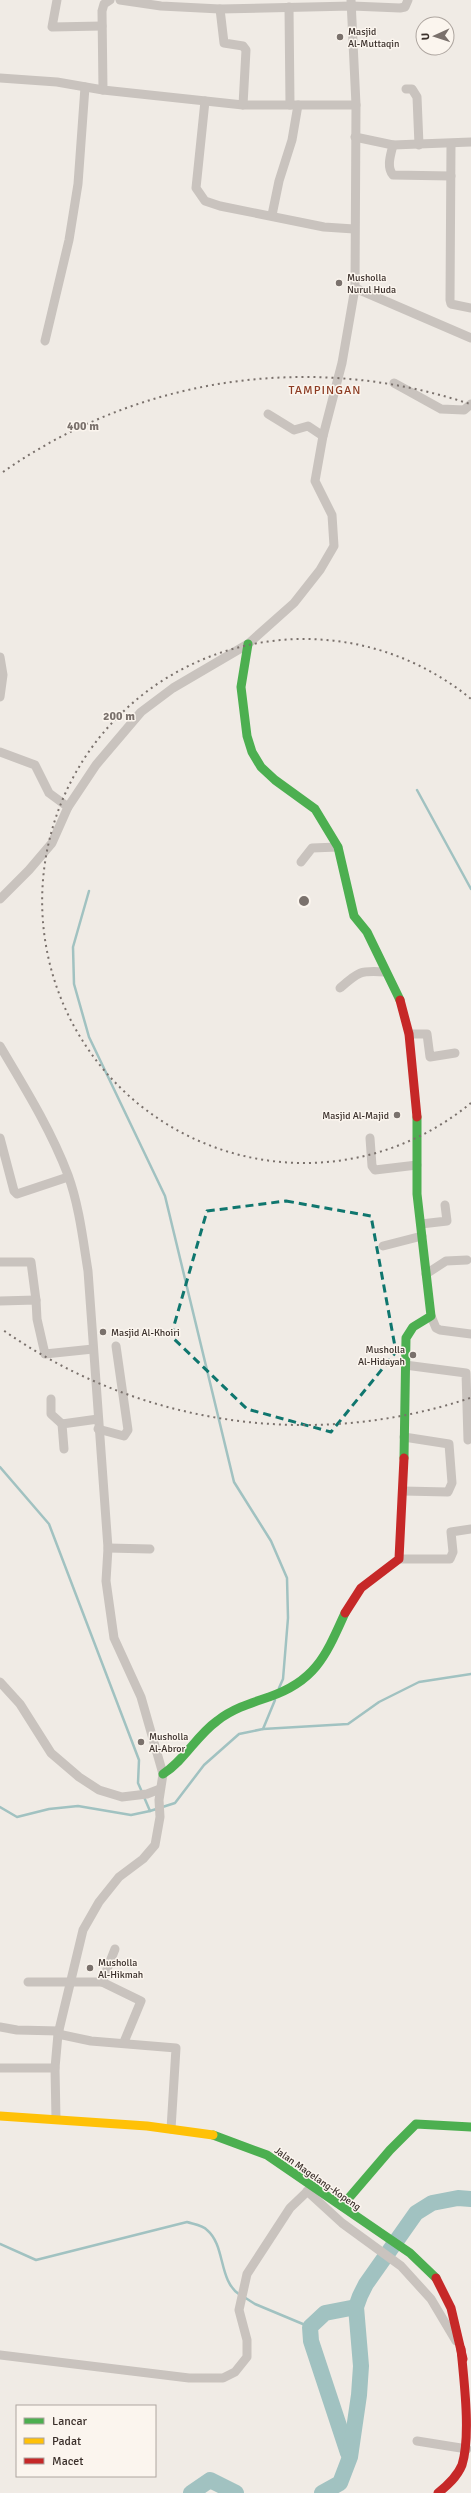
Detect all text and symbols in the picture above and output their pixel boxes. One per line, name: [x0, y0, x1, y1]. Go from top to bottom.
north arrow: [415, 16, 455, 56]
place label: Masjid Al-Muttaqin: [348, 26, 399, 50]
marker: Masjid Al-Muttaqin: [335, 32, 345, 42]
text: U: [419, 32, 432, 41]
place label: Musholla Nurul Huda: [347, 272, 396, 296]
marker: Musholla Nurul Huda: [334, 278, 344, 288]
district label: TAMPINGAN: [289, 383, 361, 398]
text: 400 m: [67, 419, 99, 434]
text: 200 m: [103, 709, 135, 724]
centre of rings: [297, 894, 311, 908]
place label: Masjid Al-Majid: [322, 1110, 389, 1122]
marker: Masjid Al-Majid: [392, 1110, 402, 1120]
marker: Masjid Al-Khoiri: [98, 1327, 108, 1337]
place label: Masjid Al-Khoiri: [111, 1327, 180, 1339]
place label: Musholla Al-Hidayah: [358, 1344, 405, 1368]
marker: Musholla Al-Hidayah: [408, 1350, 418, 1360]
place label: Musholla Al-Abror: [149, 1731, 188, 1755]
marker: Musholla Al-Abror: [136, 1737, 146, 1747]
place label: Musholla Al-Hikmah: [98, 1957, 143, 1981]
marker: Musholla Al-Hikmah: [85, 1963, 95, 1973]
street label: Jalan Magelang-Kopeng: [272, 2144, 363, 2213]
legend: [16, 2405, 156, 2477]
text: Lancar: [52, 2414, 88, 2429]
text: Padat: [52, 2434, 81, 2449]
text: Macet: [52, 2454, 84, 2469]

